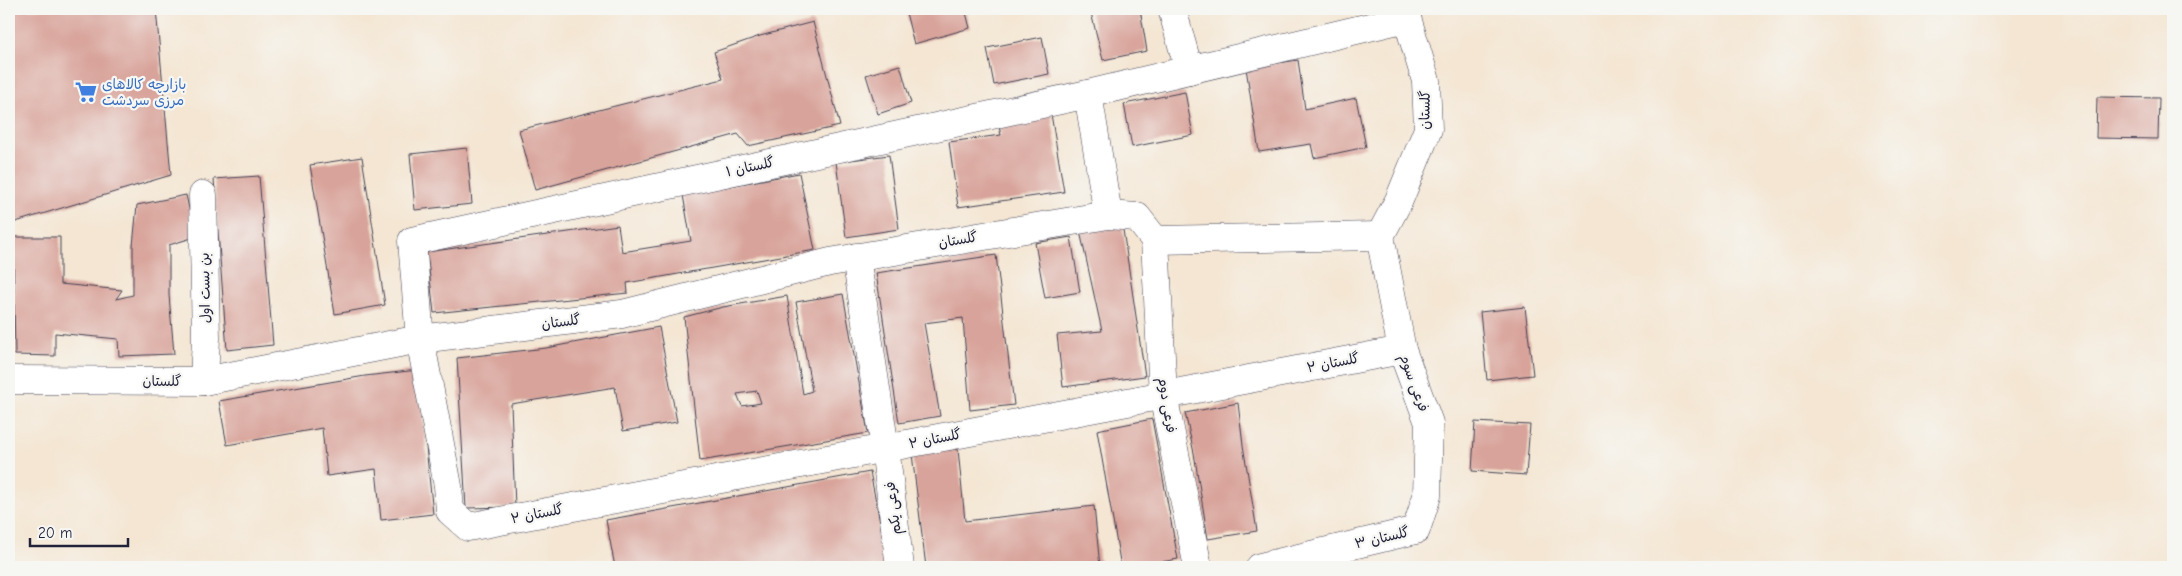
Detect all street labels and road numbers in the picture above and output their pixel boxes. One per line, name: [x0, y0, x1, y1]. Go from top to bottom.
street label: گلستان: [1416, 90, 1434, 130]
street label: گلستان ۱: [724, 154, 776, 180]
street label: گلستان: [937, 229, 979, 251]
street label: بن بست اول: [196, 252, 214, 324]
street label: گلستان: [541, 311, 581, 333]
street label: گلستان ۲: [1305, 350, 1361, 376]
street label: فرعی سوم: [1393, 352, 1432, 415]
street label: گلستان: [142, 373, 182, 390]
street label: فرعی دوم: [1152, 376, 1180, 434]
street label: گلستان ۲: [907, 426, 963, 452]
street label: فرعی یکم: [881, 480, 907, 536]
street label: گلستان ۲: [509, 501, 565, 527]
street label: گلستان ۳: [1353, 523, 1411, 553]

